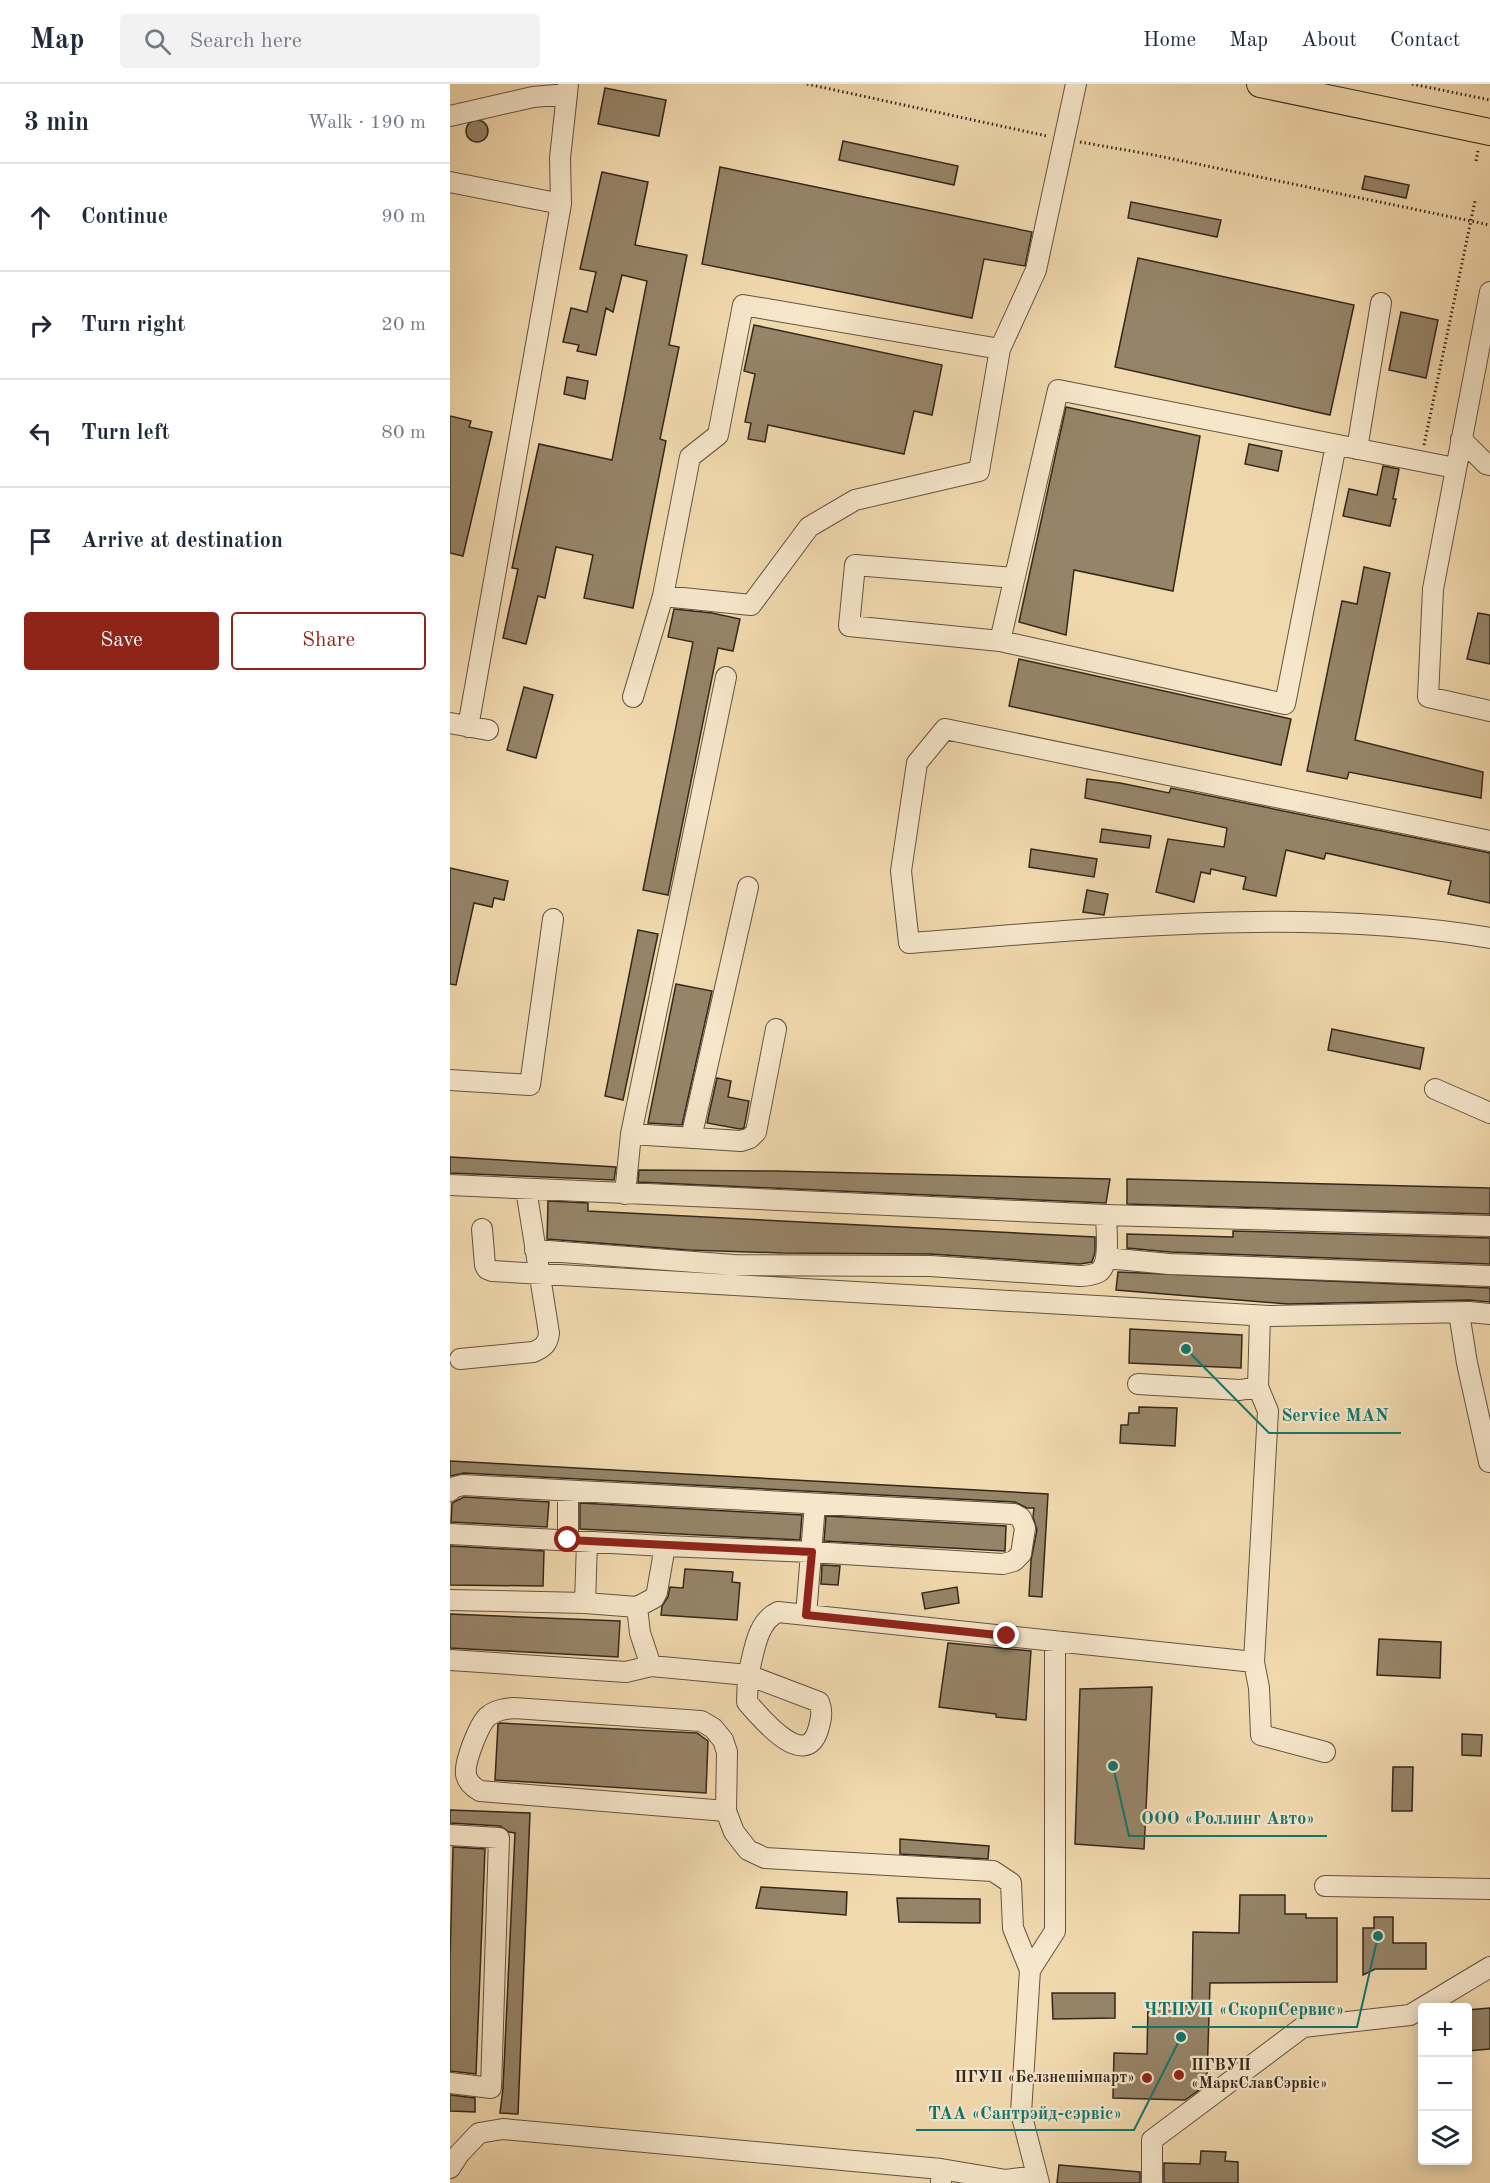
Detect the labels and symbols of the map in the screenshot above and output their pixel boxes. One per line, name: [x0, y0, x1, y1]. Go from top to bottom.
callout: Service MAN: [1269, 1397, 1401, 1433]
text: Service MAN: [1281, 1407, 1389, 1425]
route start: [554, 1526, 580, 1552]
route end: [993, 1622, 1019, 1648]
callout: ООО «Роллинг Авто»: [1129, 1800, 1327, 1836]
text: ООО «Роллинг Авто»: [1141, 1810, 1315, 1828]
callout: ЧТПУП «СкорпСервис»: [1132, 1991, 1357, 2027]
text: ЧТПУП «СкорпСервис»: [1144, 2001, 1344, 2019]
place label: ПГВУП «МаркСлавСэрвіс»: [1191, 2058, 1328, 2092]
marker: ПГВУП «МаркСлавСэрвіс»: [1172, 2068, 1186, 2082]
place label: ПГУП «Белзнешімпарт»: [954, 2070, 1135, 2086]
marker: ПГУП «Белзнешімпарт»: [1140, 2071, 1154, 2085]
callout: ТАА «Сантрэйд-сэрвіс»: [916, 2094, 1134, 2130]
text: ТАА «Сантрэйд-сэрвіс»: [928, 2105, 1122, 2123]

